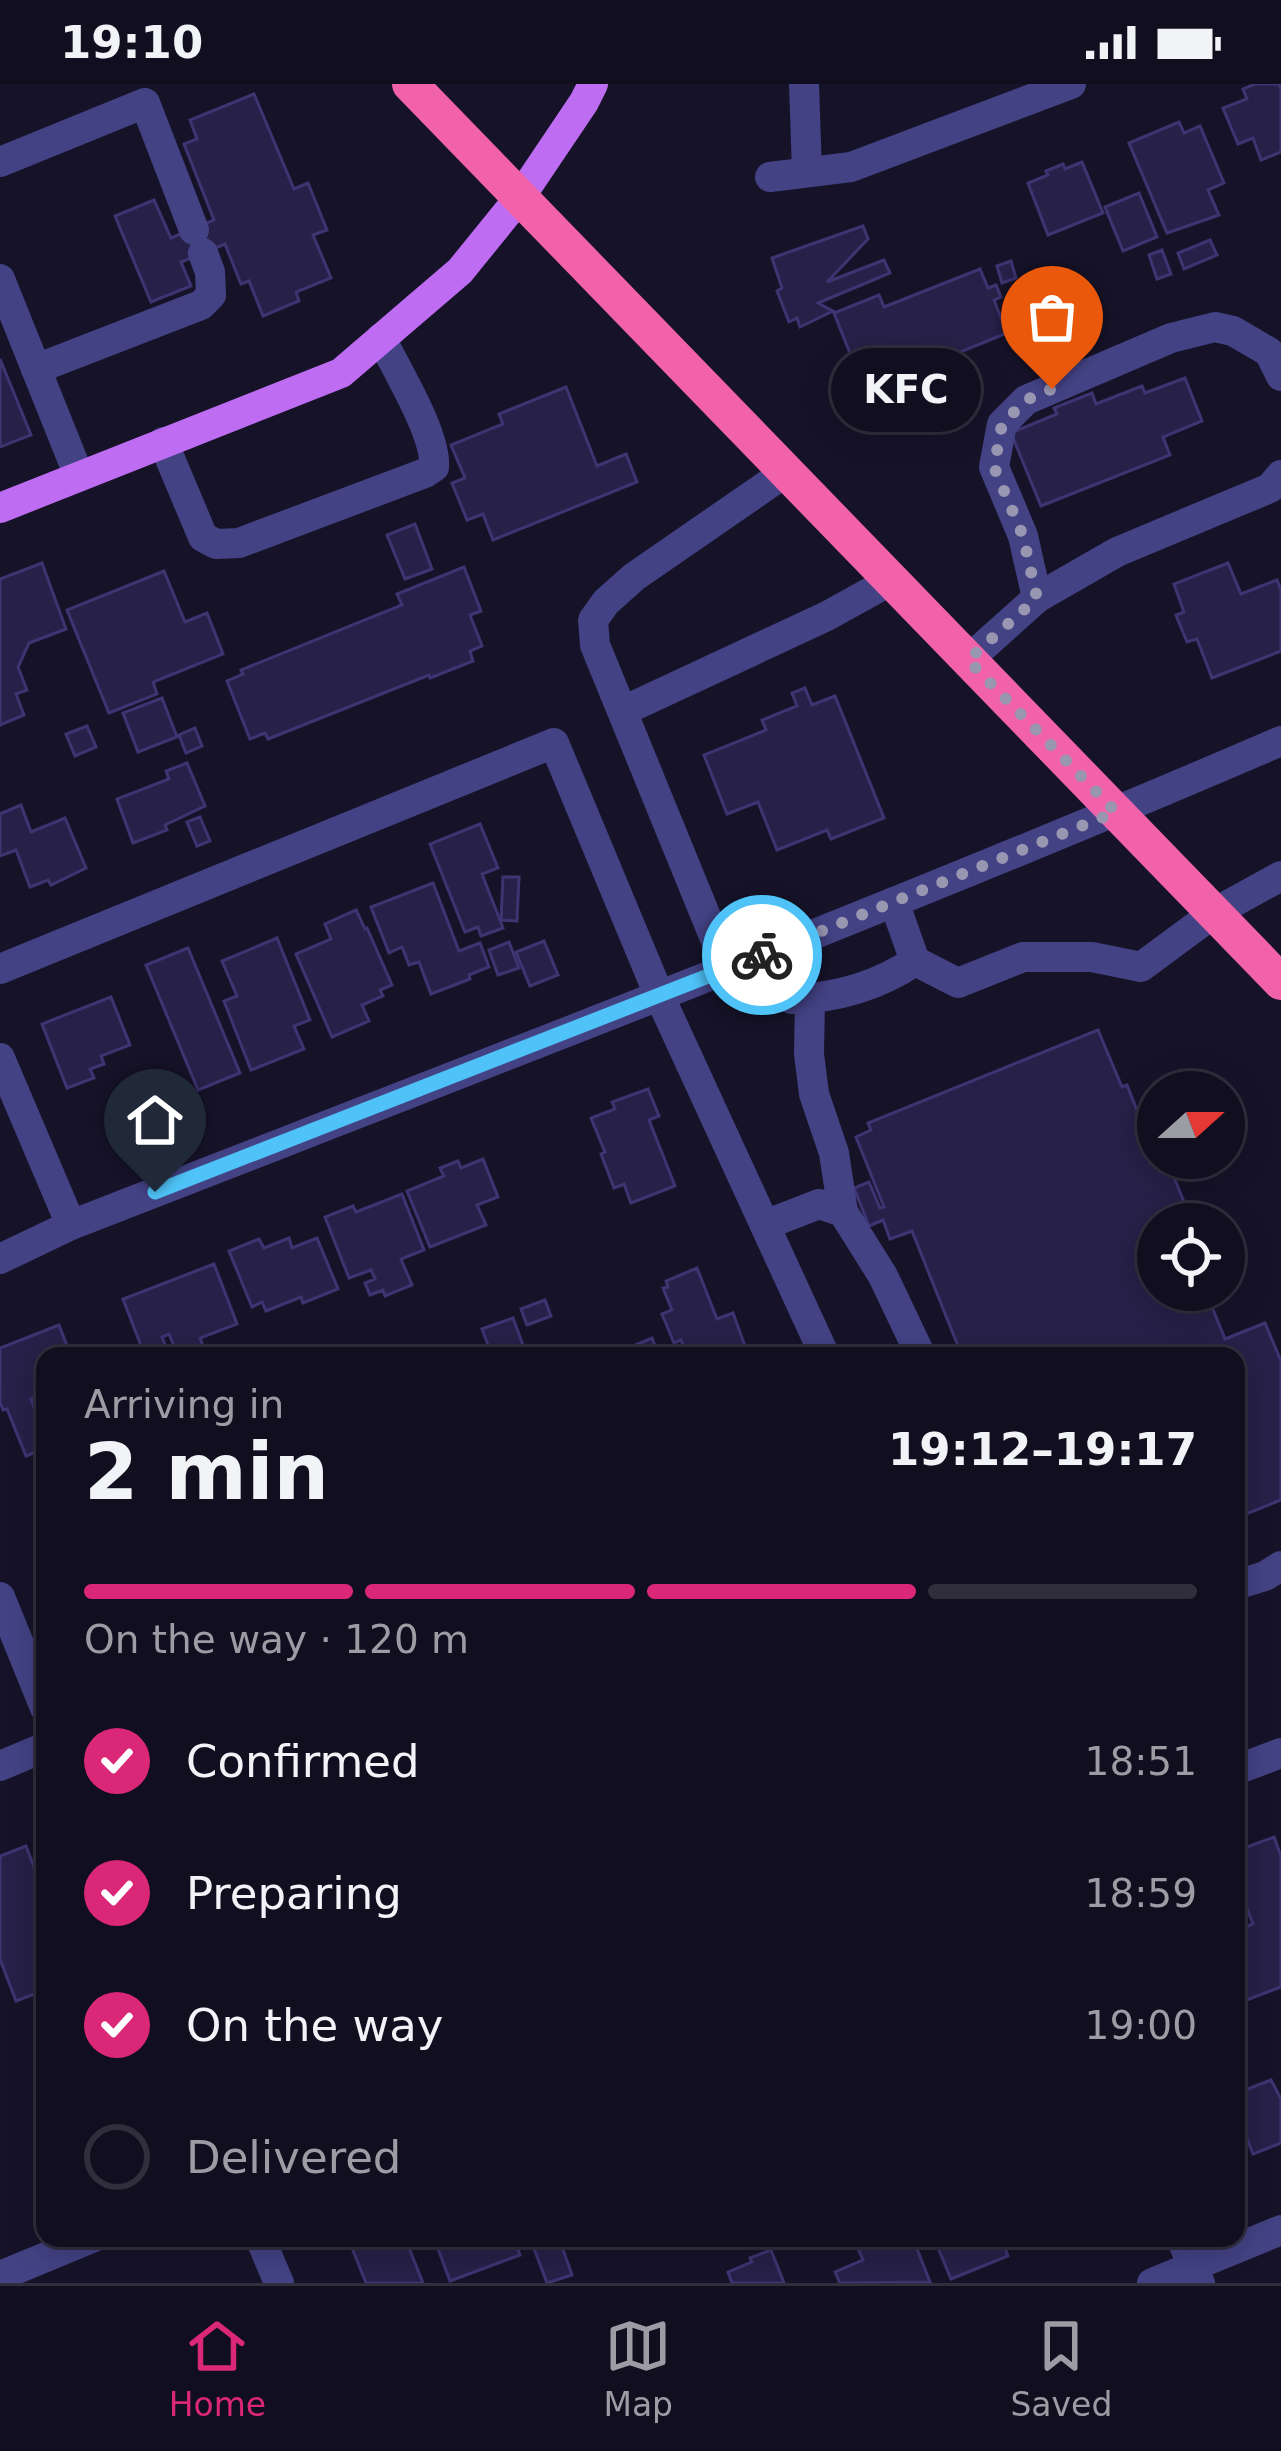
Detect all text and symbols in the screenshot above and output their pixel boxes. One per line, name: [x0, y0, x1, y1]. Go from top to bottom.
text: 19:10: [60, 16, 203, 69]
pin: [1001, 266, 1103, 389]
icon: bag: [1019, 284, 1085, 350]
callout: KFC: [830, 347, 980, 431]
text: KFC: [863, 367, 949, 412]
courier: [702, 895, 822, 1015]
icon: bike: [729, 922, 795, 988]
pin: [104, 1069, 206, 1192]
north arrow: [1137, 1071, 1245, 1179]
map controls: [1137, 1071, 1245, 1311]
icon: home: [122, 1087, 188, 1153]
button: locate: [1137, 1203, 1245, 1311]
text: Arriving in: [84, 1382, 284, 1427]
text: 19:12–19:17: [888, 1423, 1197, 1476]
text: 2 min: [84, 1427, 329, 1517]
text: On the way · 120 m: [84, 1617, 469, 1662]
icon: check: [84, 1728, 150, 1794]
text: Confirmed: [186, 1735, 420, 1788]
text: 18:51: [1085, 1739, 1197, 1784]
icon: check: [84, 1860, 150, 1926]
text: Preparing: [186, 1867, 402, 1920]
text: 18:59: [1085, 1871, 1197, 1916]
icon: check: [84, 1992, 150, 2058]
text: On the way: [186, 1999, 443, 2052]
text: 19:00: [1085, 2003, 1197, 2048]
text: Delivered: [186, 2131, 401, 2184]
tab: Home: [169, 2313, 266, 2424]
tab: Map: [603, 2313, 673, 2424]
tab: Saved: [1010, 2313, 1112, 2424]

